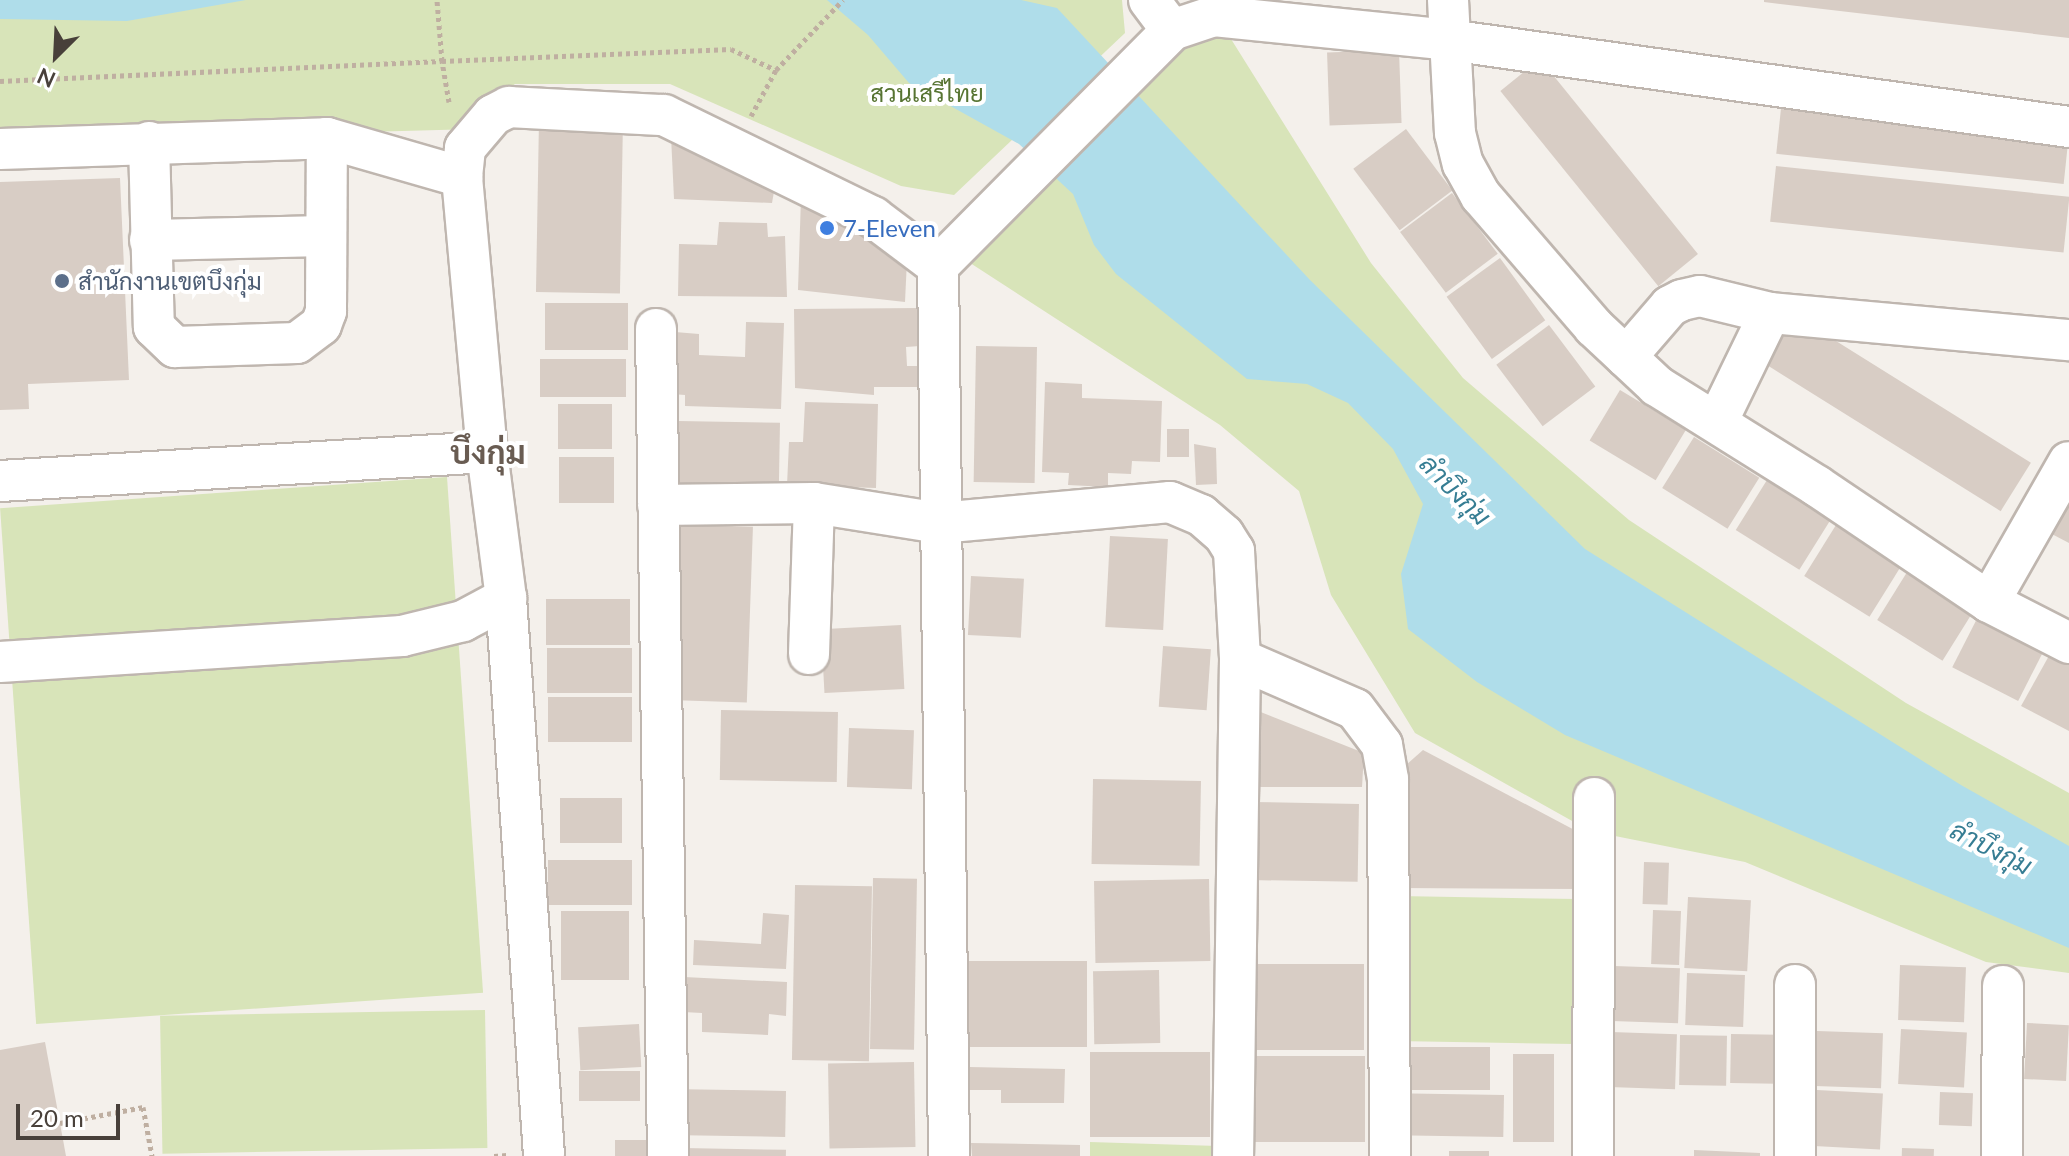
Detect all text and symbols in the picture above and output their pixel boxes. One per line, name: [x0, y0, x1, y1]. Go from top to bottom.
north arrow: [16, 16, 96, 96]
text: N: [33, 63, 59, 94]
park label: สวนเสรีไทย: [870, 79, 984, 107]
place label: 7-Eleven: [843, 214, 936, 242]
marker: 7-Eleven: [818, 219, 836, 237]
place label: สำนักงานเขตบึงกุ่ม: [78, 267, 262, 295]
marker: สำนักงานเขตบึงกุ่ม: [53, 272, 71, 290]
district label: บึงกุ่ม: [450, 433, 526, 471]
water label: ลำบึงกุ่ม: [1413, 448, 1497, 532]
water label: ลำบึงกุ่ม: [1945, 814, 2037, 882]
scale bar: [20, 1088, 124, 1138]
text: 20 m: [30, 1103, 84, 1132]

